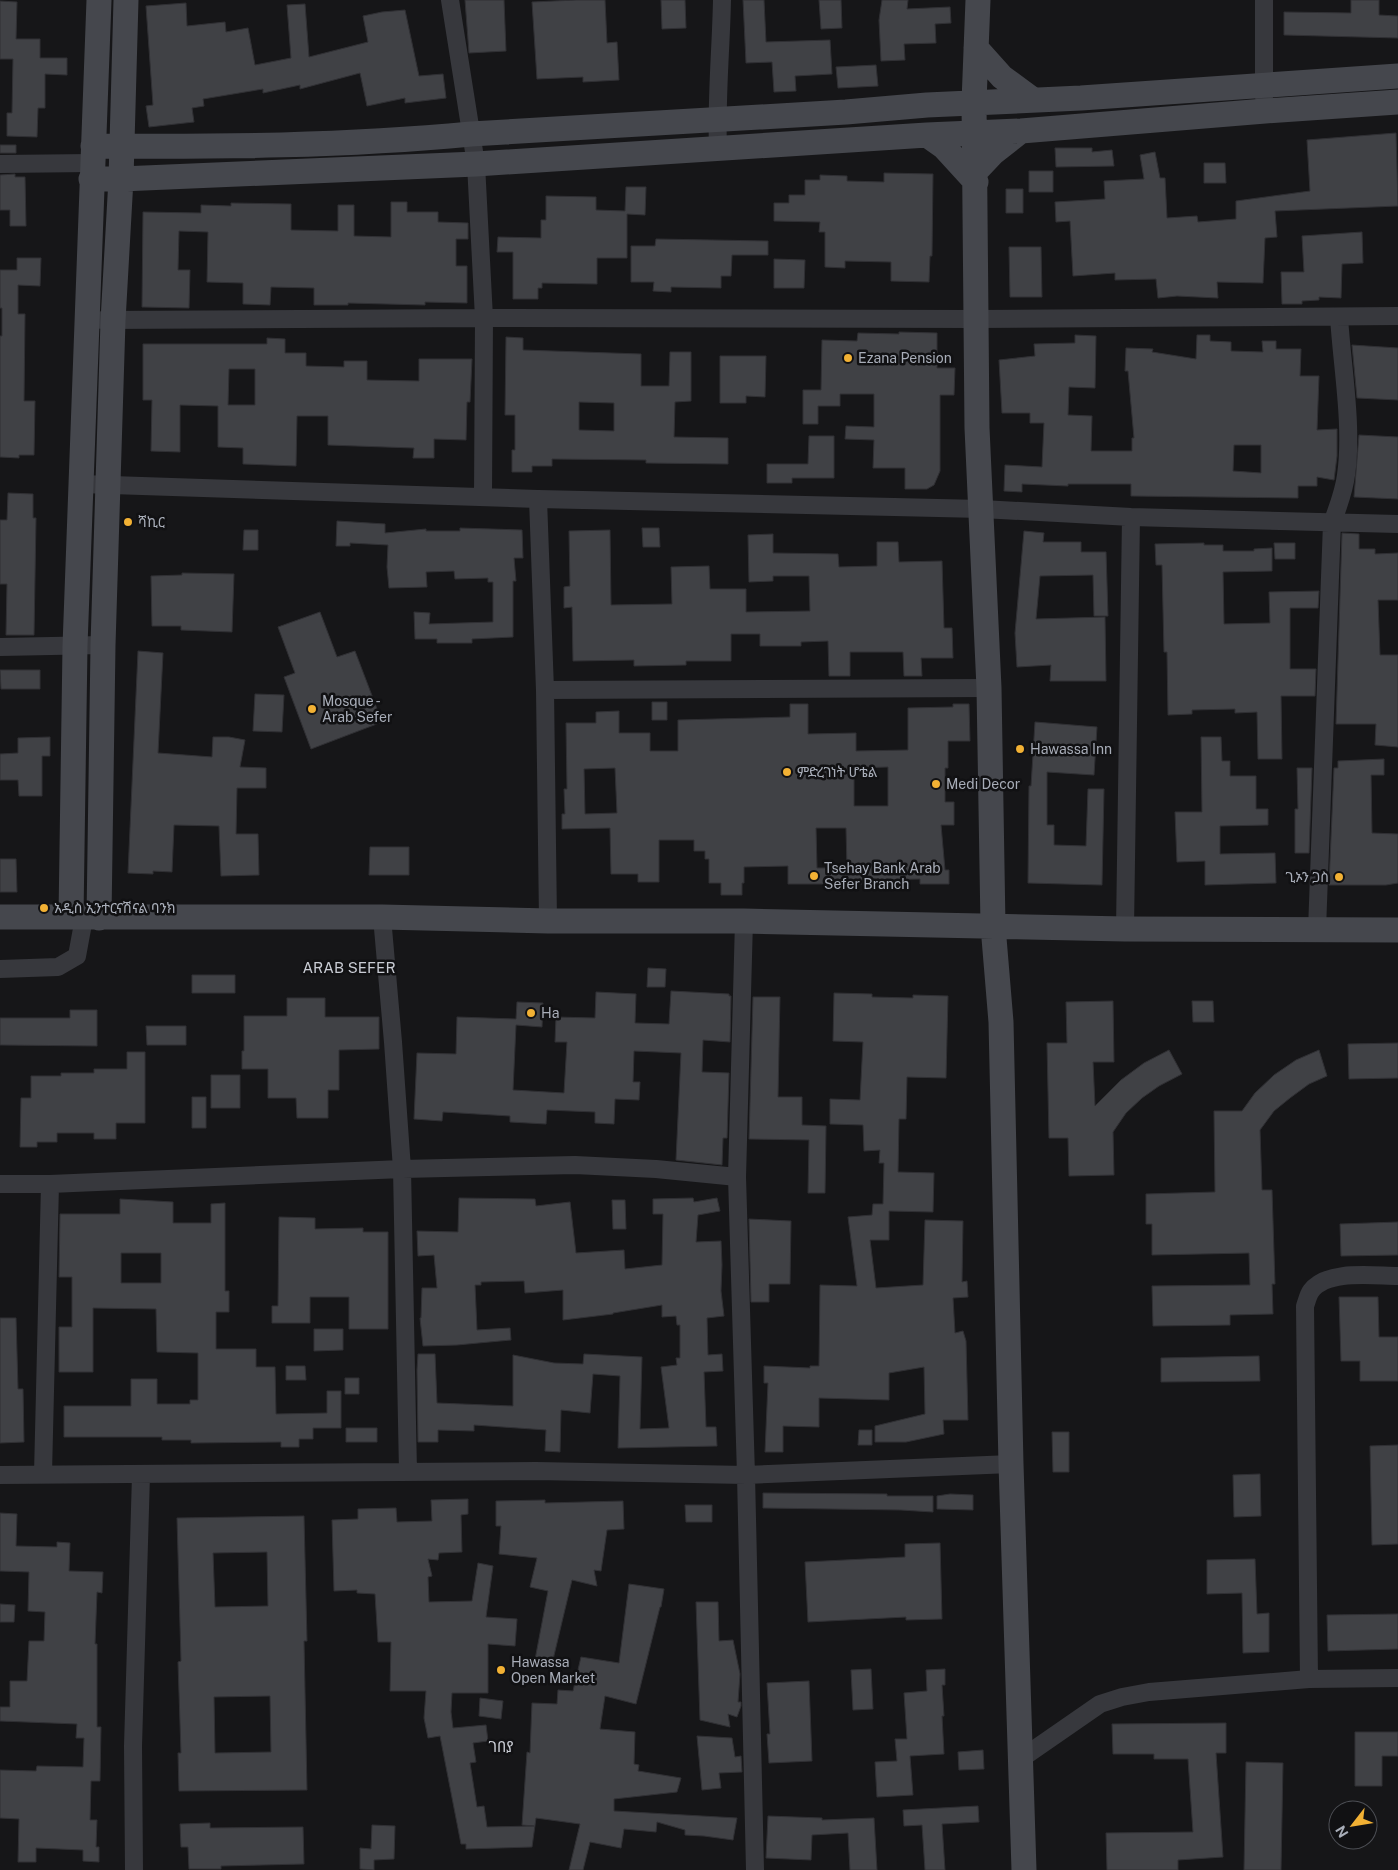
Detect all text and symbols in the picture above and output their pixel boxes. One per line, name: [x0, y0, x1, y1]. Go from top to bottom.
place label: Ezana Pension: [858, 350, 952, 366]
marker: Ezana Pension: [842, 352, 854, 364]
place label: ሻኪር: [138, 514, 165, 530]
marker: ሻኪር: [122, 516, 134, 528]
place label: Mosque - Arab Sefer: [322, 693, 392, 725]
marker: Mosque - Arab Sefer: [306, 703, 318, 715]
place label: Hawassa Inn: [1030, 741, 1112, 757]
marker: Hawassa Inn: [1014, 743, 1026, 755]
place label: ምድረገነት ሆቴል: [797, 764, 878, 780]
marker: ምድረገነት ሆቴል: [781, 766, 793, 778]
place label: Medi Decor: [946, 776, 1020, 792]
marker: Medi Decor: [930, 778, 942, 790]
place label: Tsehay Bank Arab Sefer Branch: [824, 860, 941, 892]
place label: ጊኦን ጋስ: [1286, 869, 1329, 885]
marker: Tsehay Bank Arab Sefer Branch: [808, 870, 820, 882]
marker: ጊኦን ጋስ: [1333, 871, 1345, 883]
place label: አዲስ ኢንተርናሽናል ባንክ: [54, 900, 176, 916]
marker: አዲስ ኢንተርናሽናል ባንክ: [38, 902, 50, 914]
district label: ARAB SEFER: [302, 959, 396, 976]
place label: Ha: [541, 1005, 559, 1021]
marker: Ha: [525, 1007, 537, 1019]
place label: Hawassa Open Market: [511, 1654, 595, 1686]
marker: Hawassa Open Market: [495, 1664, 507, 1676]
district label: ገበያ: [488, 1738, 514, 1755]
north arrow: [1328, 1800, 1378, 1850]
text: N: [1332, 1823, 1352, 1841]

